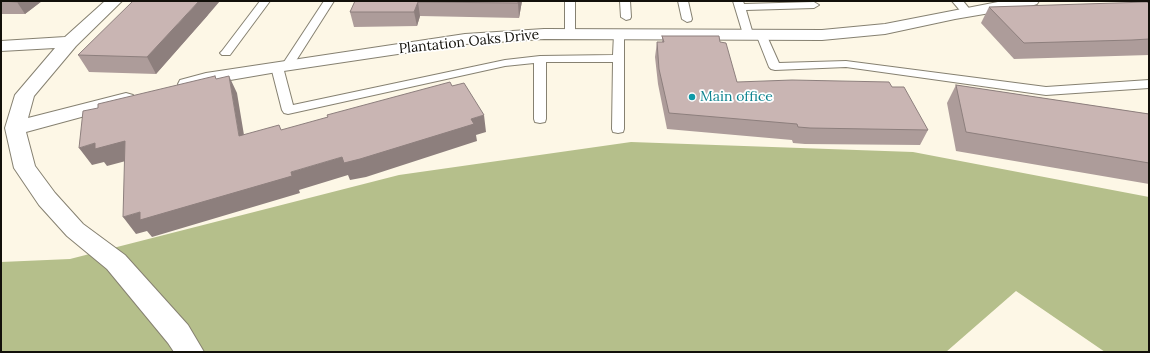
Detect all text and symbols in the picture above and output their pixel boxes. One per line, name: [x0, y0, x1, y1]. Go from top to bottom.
street label: Plantation Oaks Drive: [398, 26, 540, 58]
place label: Main office: [700, 89, 773, 105]
marker: Main office: [687, 92, 697, 102]

